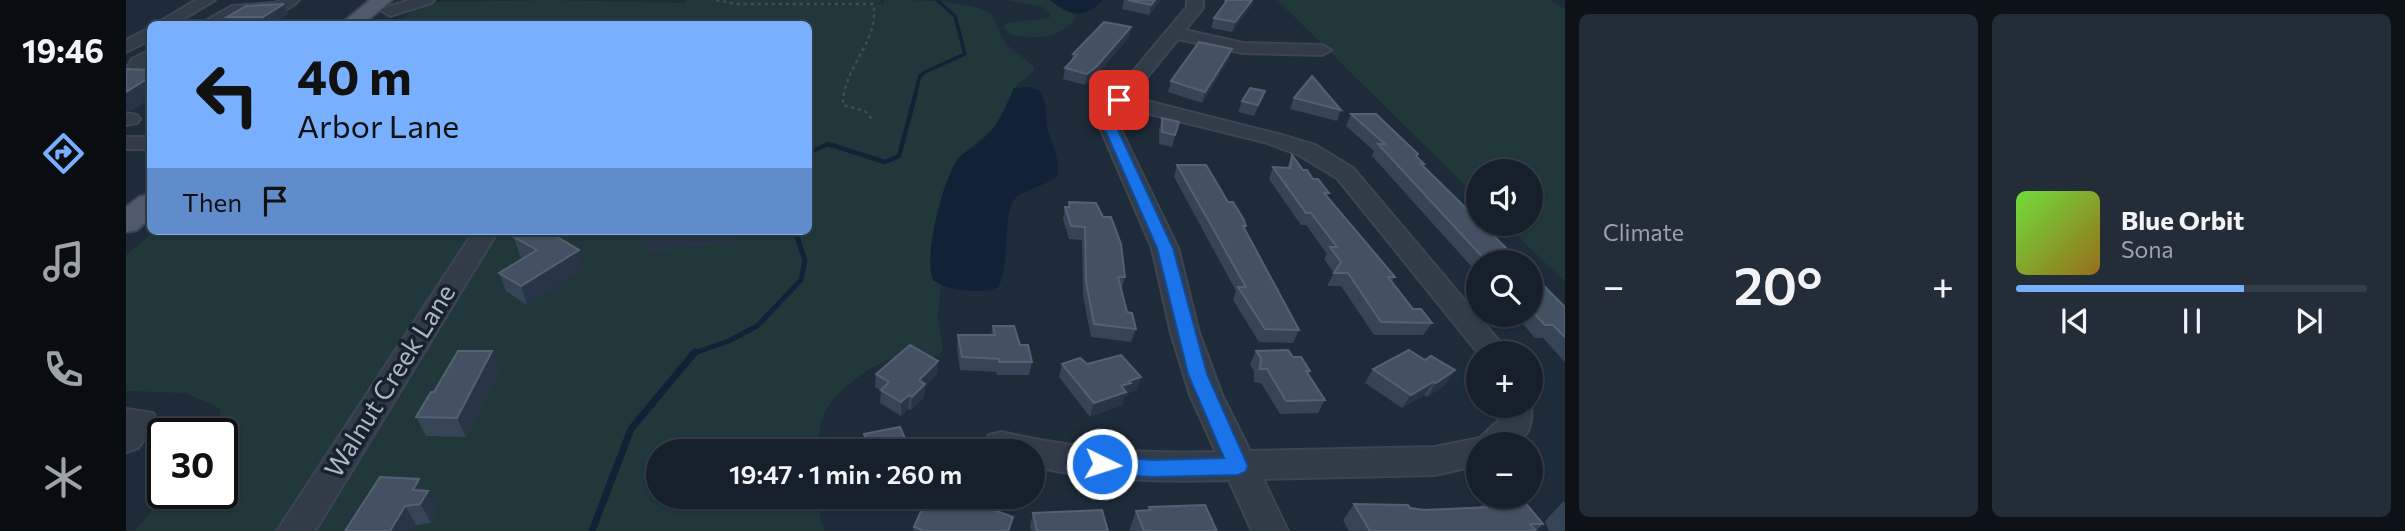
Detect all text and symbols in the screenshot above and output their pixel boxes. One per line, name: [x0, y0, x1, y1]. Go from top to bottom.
text: 19:46: [22, 30, 104, 70]
text: 40 m: [297, 45, 412, 105]
icon: left: [182, 49, 273, 140]
pin: [1089, 70, 1149, 130]
icon: arrive: [1100, 81, 1138, 119]
text: Arbor Lane: [297, 105, 459, 145]
icon: directions: [39, 129, 88, 178]
map controls: [1466, 159, 1543, 509]
button: sound: [1466, 159, 1543, 236]
icon: arrive: [256, 182, 294, 220]
text: Then: [182, 186, 242, 217]
text: Blue Orbit: [2121, 204, 2244, 235]
text: Climate: [1603, 218, 1684, 246]
text: Sona: [2121, 235, 2173, 263]
icon: music: [39, 237, 88, 286]
button: search: [1466, 250, 1543, 327]
text: 20°: [1734, 252, 1823, 316]
text: −: [1603, 261, 1625, 308]
text: +: [1932, 261, 1954, 308]
street label: Walnut Creek Lane: [317, 278, 461, 482]
icon: previous: [2056, 302, 2094, 340]
icon: pause: [2173, 302, 2211, 340]
icon: next: [2290, 302, 2328, 340]
button: +: [1466, 341, 1543, 418]
icon: phone: [39, 345, 88, 394]
speed limit sign: 30: [147, 418, 238, 509]
position arrow: [1065, 427, 1139, 501]
button: −: [1466, 432, 1543, 509]
icon: climate: [39, 453, 88, 502]
text: 19:47 · 1 min · 260 m: [729, 458, 962, 489]

